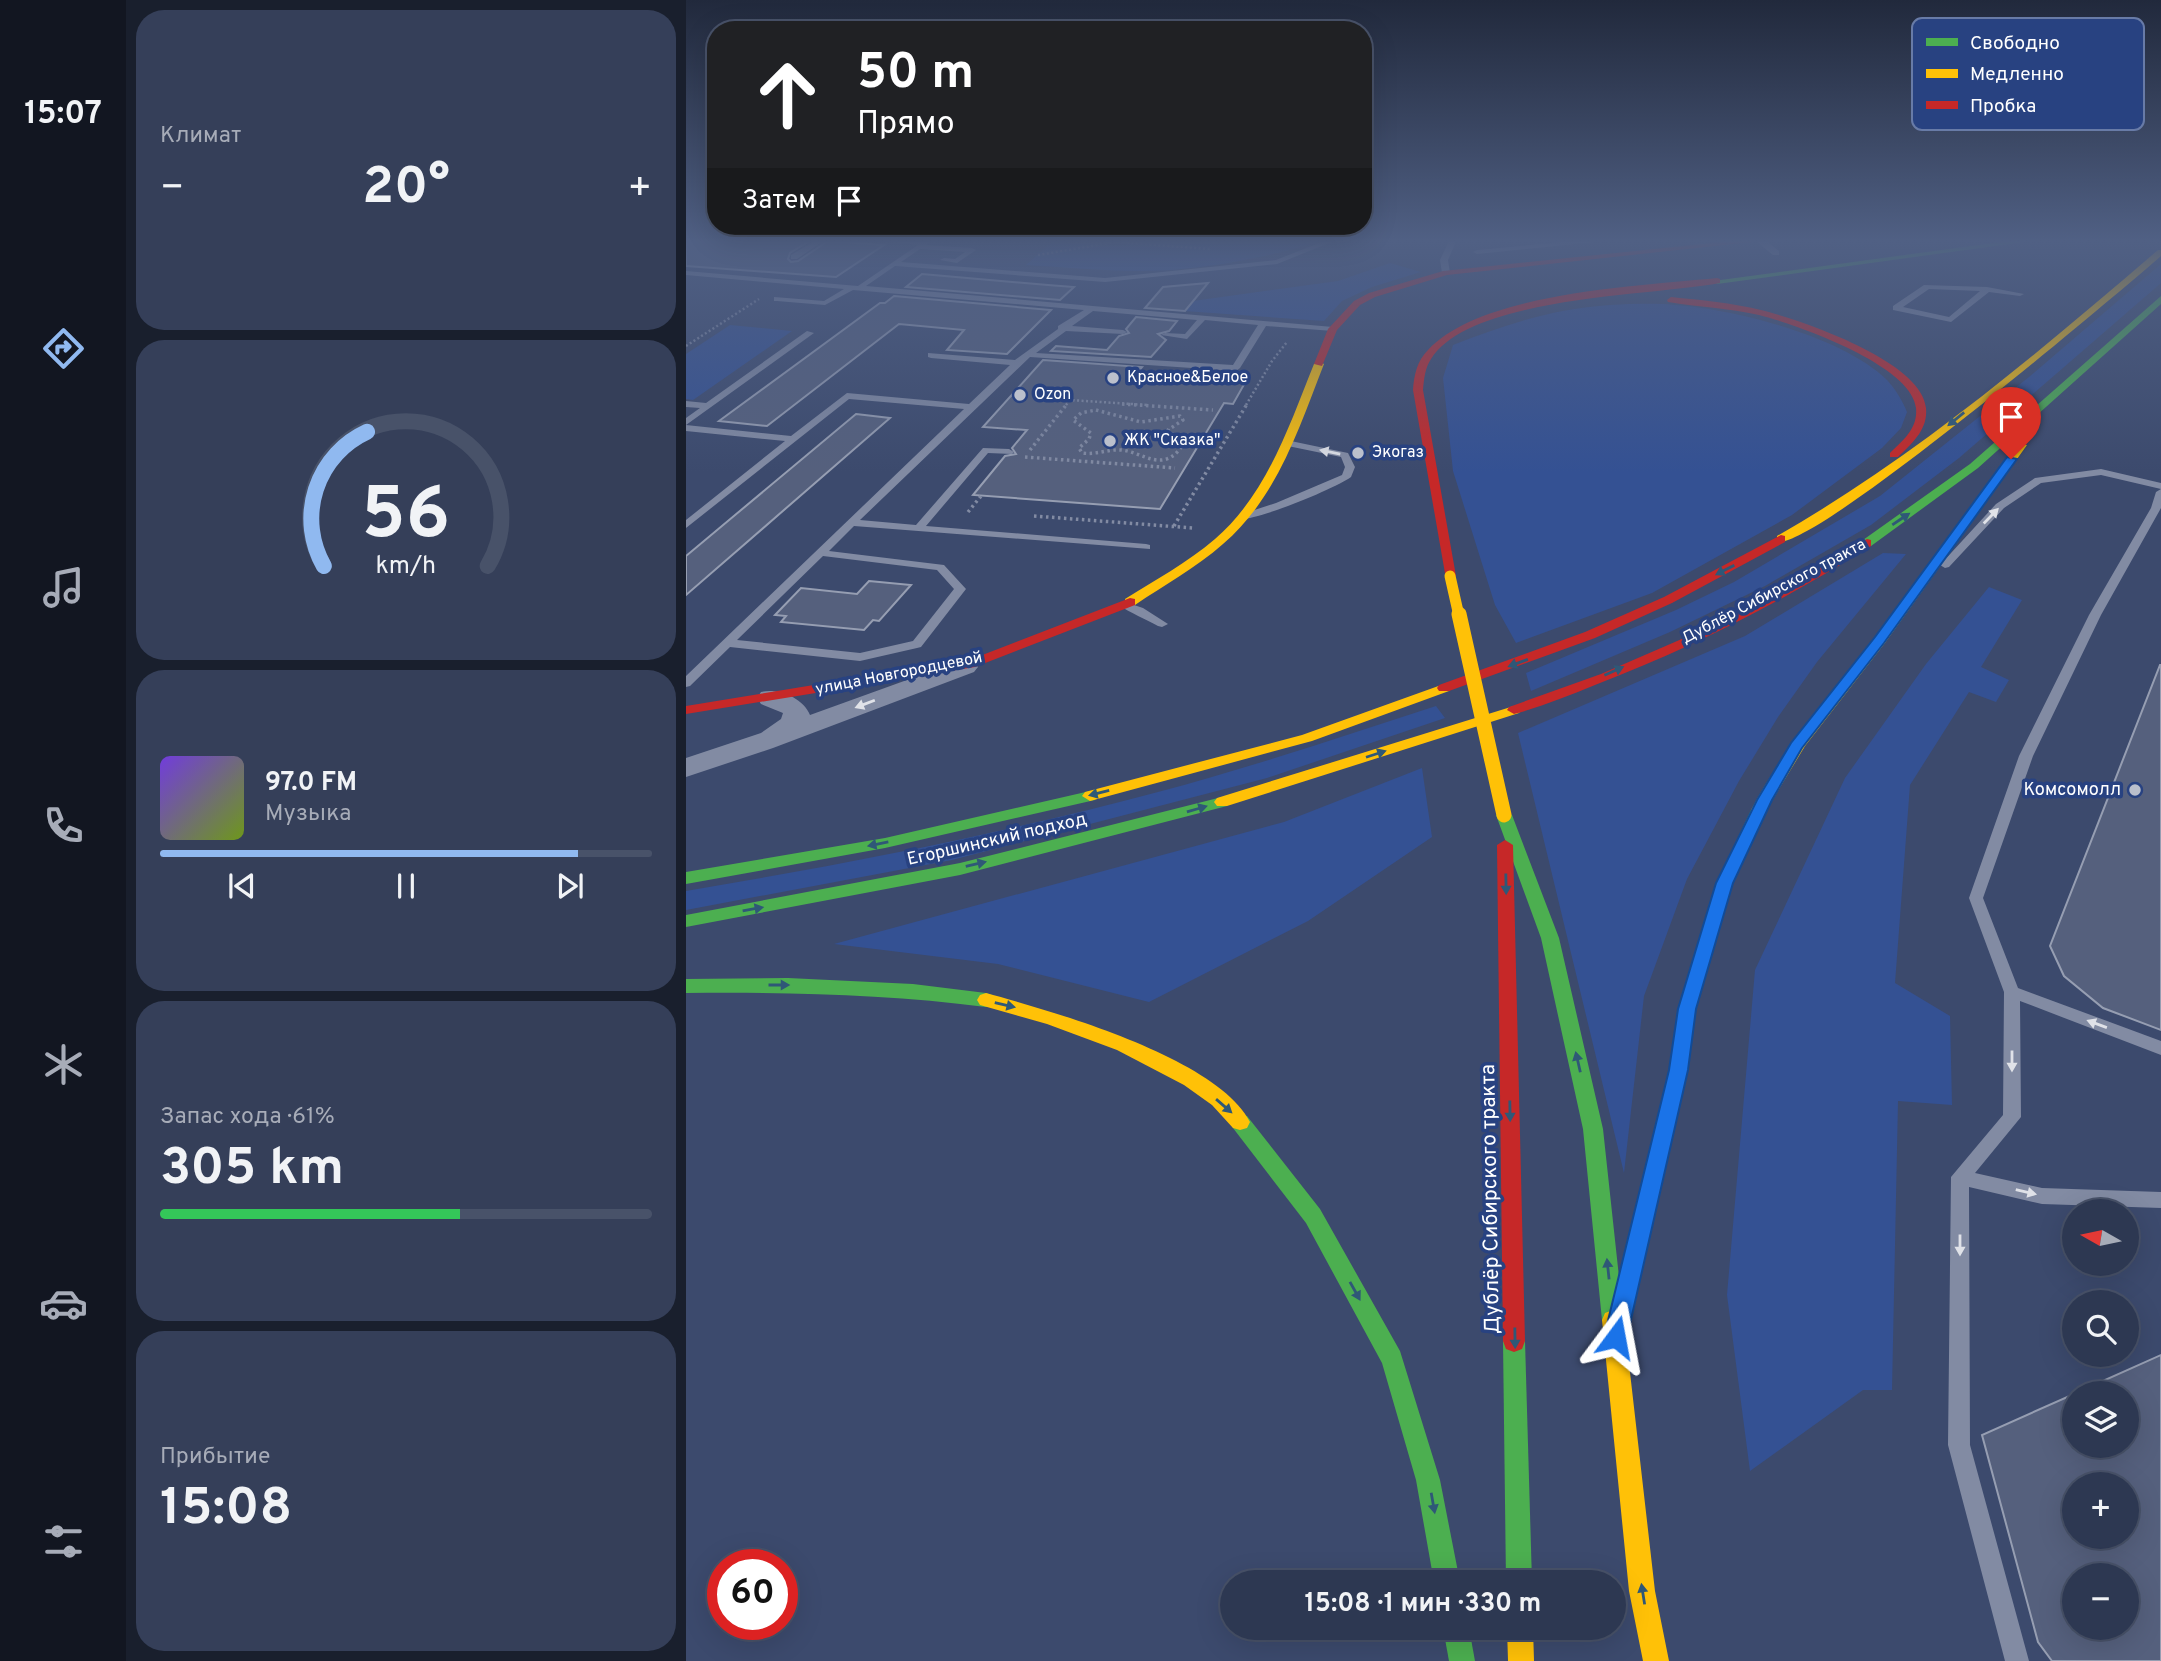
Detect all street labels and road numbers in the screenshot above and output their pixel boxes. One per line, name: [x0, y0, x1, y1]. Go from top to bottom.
street label: Дублёр Сибирского тракта: [1678, 535, 1870, 649]
street label: улица Новгородцевой: [814, 648, 984, 700]
street label: Егоршинский подход: [905, 808, 1089, 872]
street label: Дублёр Сибирского тракта: [1475, 1064, 1507, 1334]

